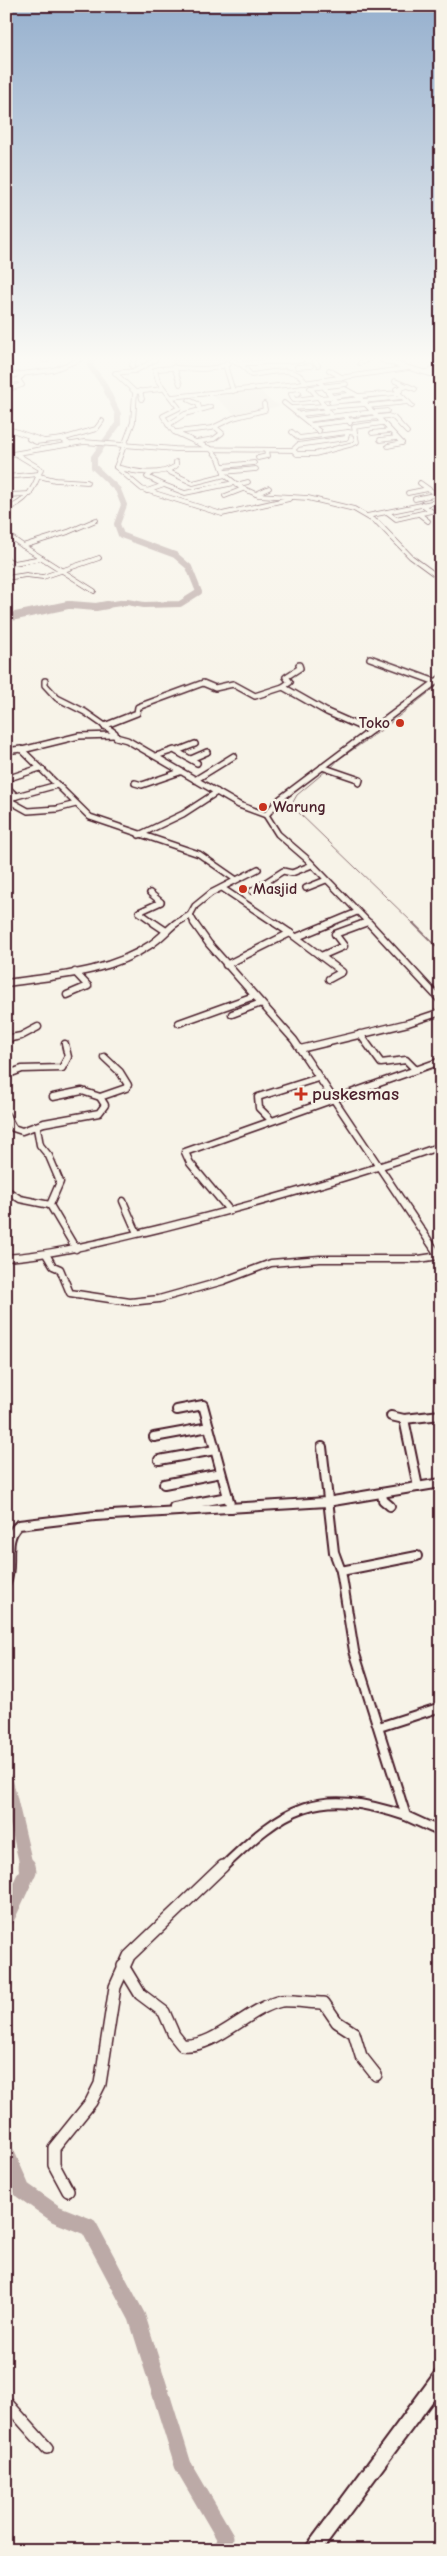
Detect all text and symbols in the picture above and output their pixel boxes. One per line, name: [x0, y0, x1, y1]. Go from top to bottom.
place label: Toko: [359, 714, 390, 732]
marker: Toko: [394, 717, 406, 729]
place label: Warung: [273, 798, 326, 816]
marker: Warung: [257, 801, 269, 813]
place label: Masjid: [253, 880, 297, 898]
marker: Masjid: [237, 883, 249, 895]
place label: puskesmas: [312, 1083, 399, 1105]
marker: puskesmas: [294, 1087, 308, 1101]

